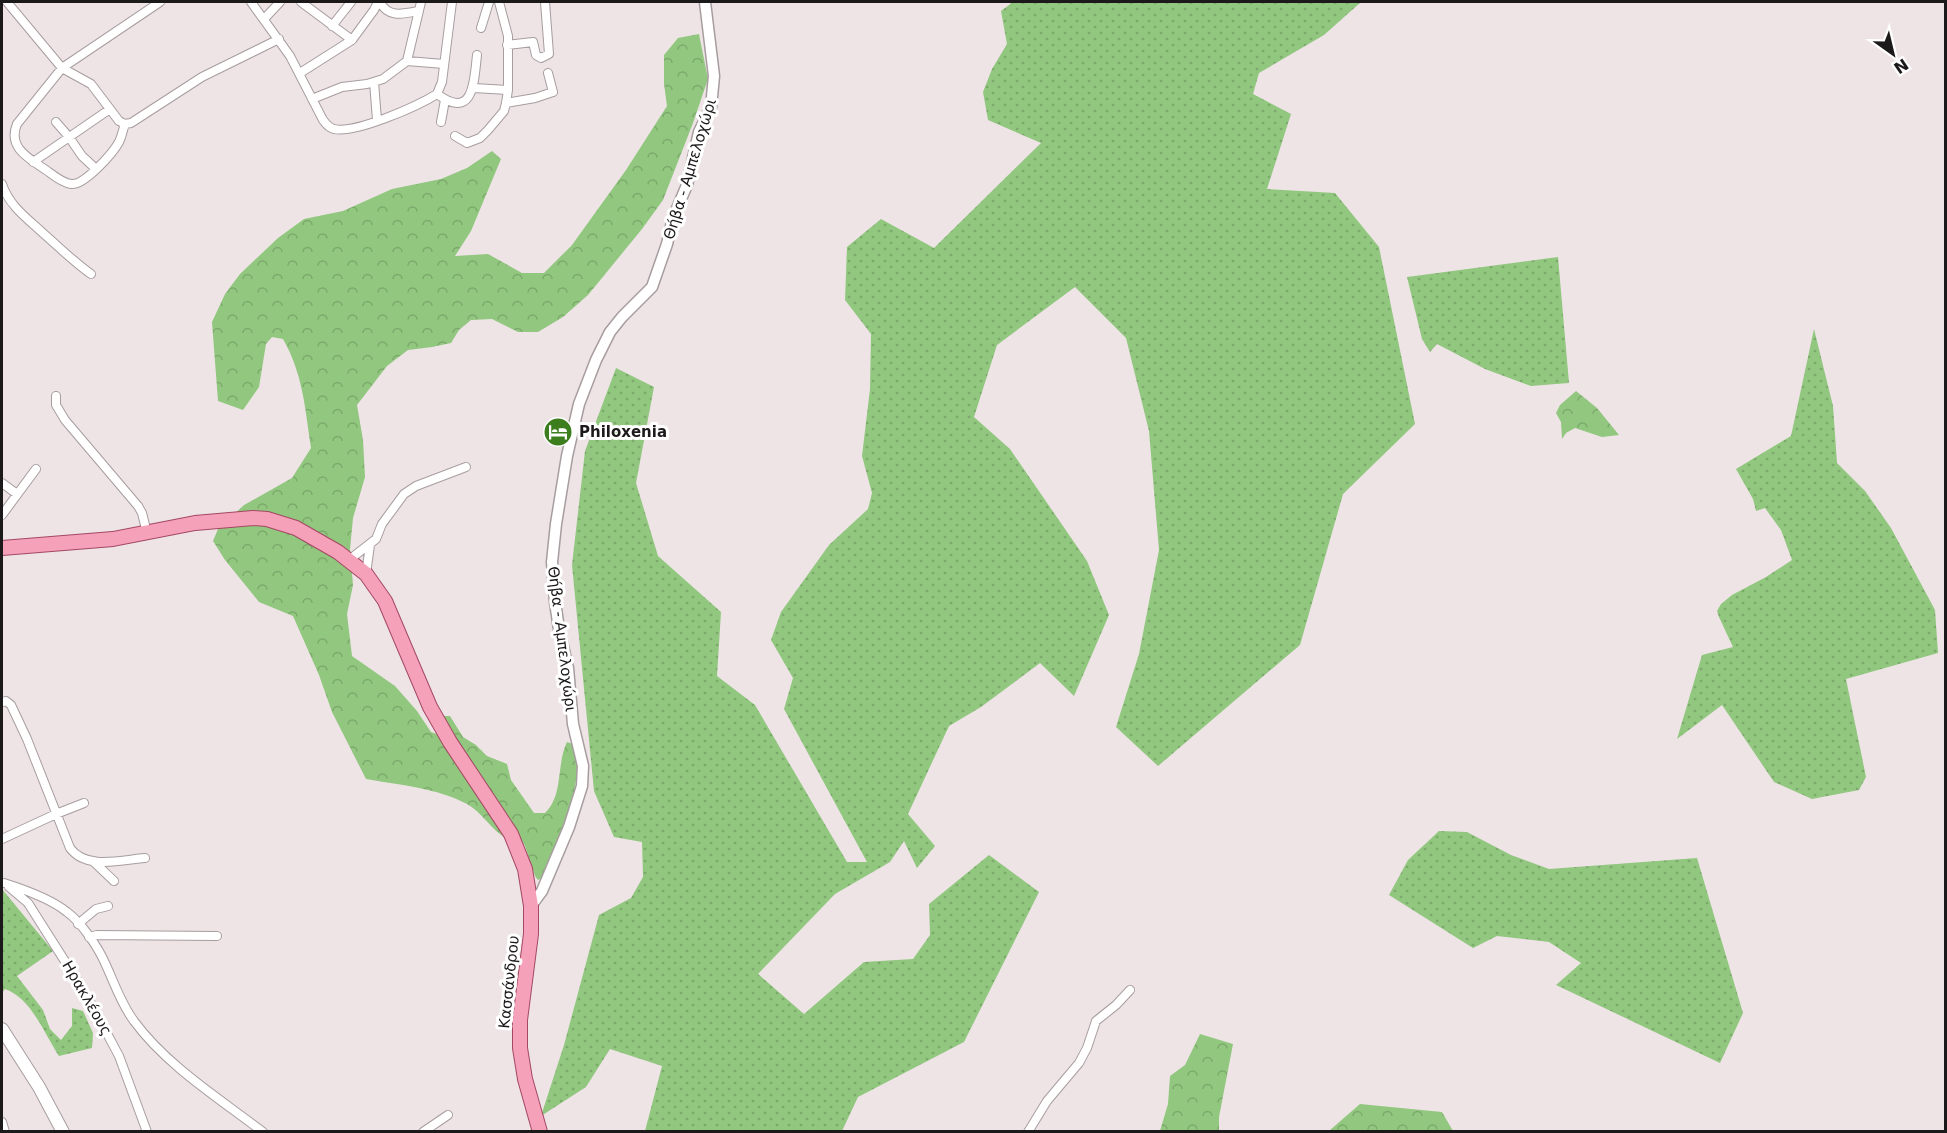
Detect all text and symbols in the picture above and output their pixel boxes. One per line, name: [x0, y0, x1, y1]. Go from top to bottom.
north arrow: [1863, 24, 1923, 84]
text: N: [1890, 54, 1912, 78]
street label: Θήβα - Αμπελοχώρι: [660, 96, 720, 242]
hotel icon: Philoxenia: [542, 416, 574, 448]
place label: Philoxenia: [579, 423, 667, 441]
street label: Θήβα - Αμπελοχώρι: [544, 565, 580, 713]
street label: Κασσάνδρου: [495, 935, 523, 1029]
street label: Ηρακλέους: [58, 957, 116, 1039]

